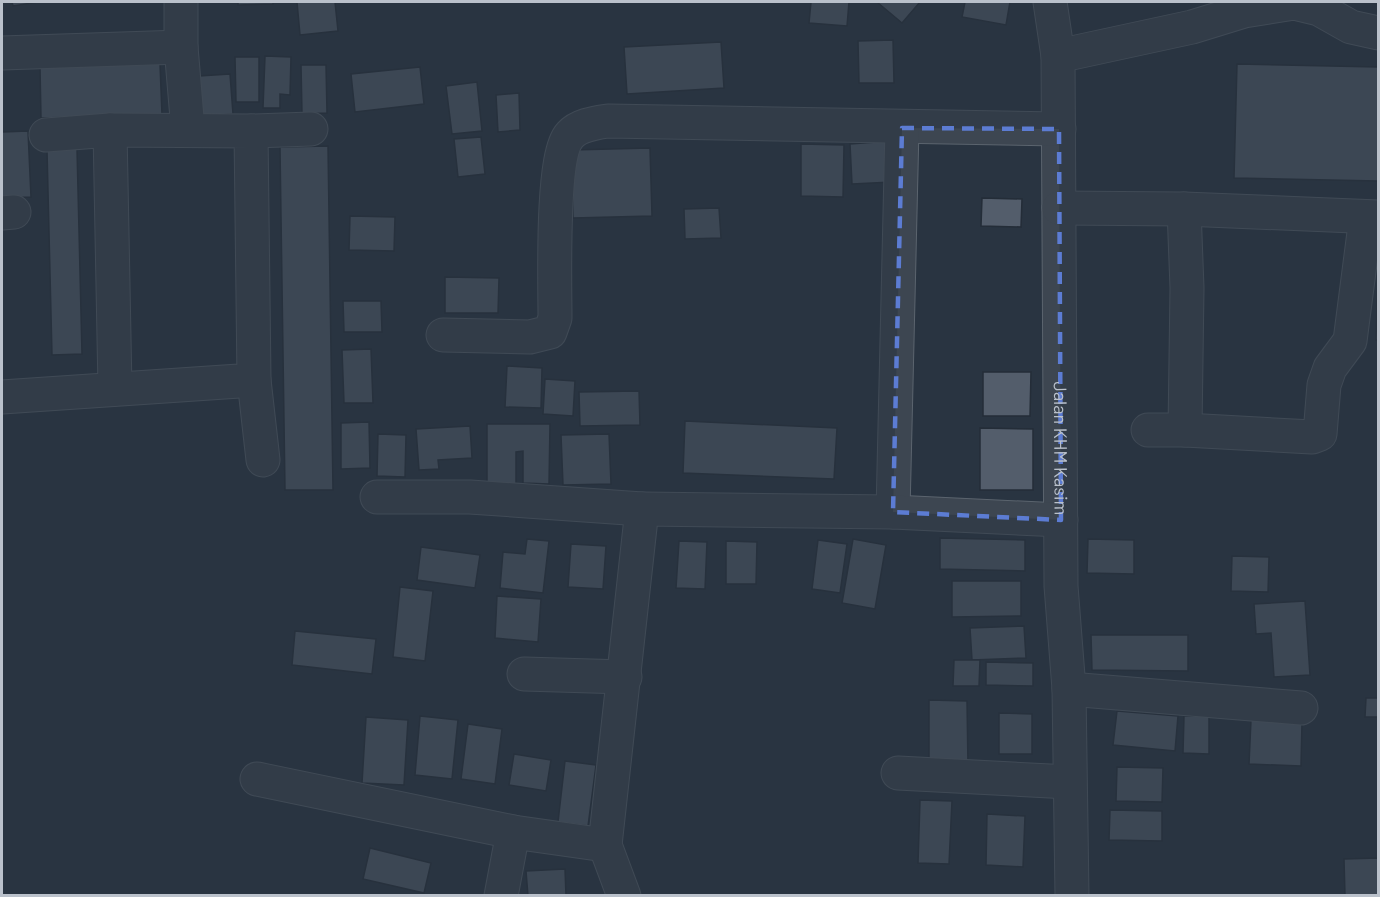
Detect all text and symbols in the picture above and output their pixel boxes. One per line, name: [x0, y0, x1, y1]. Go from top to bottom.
street label: Jalan KHM Kasim: [1050, 381, 1073, 515]

